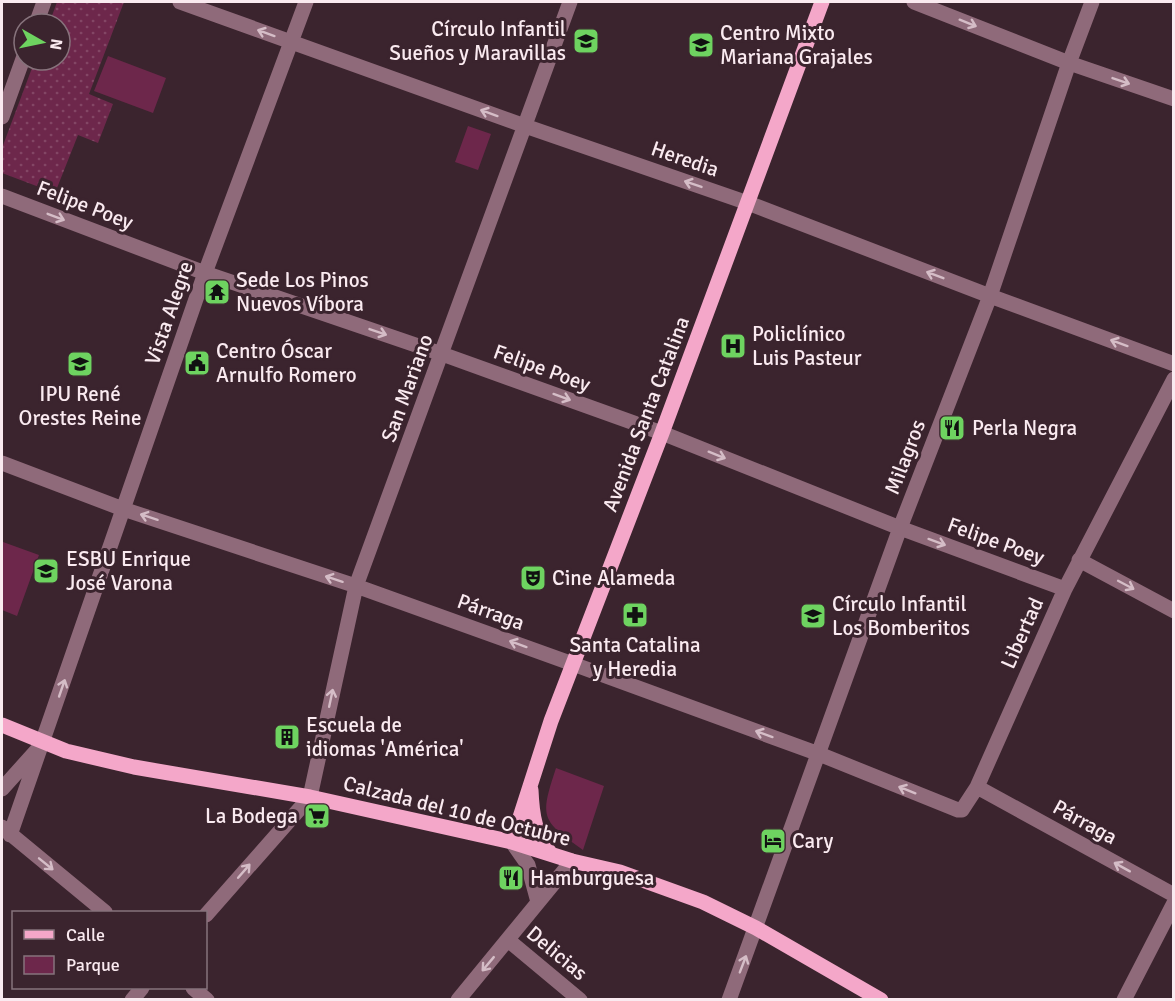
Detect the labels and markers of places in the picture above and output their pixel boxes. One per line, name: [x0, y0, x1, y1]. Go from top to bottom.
place label: Círculo Infantil Sueños y Maravillas: [389, 16, 566, 66]
place label: Centro Mixto Mariana Grajales: [720, 20, 873, 70]
school or university icon: Círculo Infantil Sueños y Maravillas: [571, 26, 601, 56]
school or university icon: Centro Mixto Mariana Grajales: [686, 30, 716, 60]
place label: Sede Los Pinos Nuevos Víbora: [236, 267, 369, 317]
temple icon: Sede Los Pinos Nuevos Víbora: [202, 277, 232, 307]
place label: Policlínico Luis Pasteur: [752, 321, 862, 371]
hospital icon: Policlínico Luis Pasteur: [718, 331, 748, 361]
place label: Centro Óscar Arnulfo Romero: [216, 338, 357, 388]
public building icon: Centro Óscar Arnulfo Romero: [182, 348, 212, 378]
school or university icon: IPU René Orestes Reine: [65, 349, 95, 379]
place label: IPU René Orestes Reine: [19, 381, 141, 431]
restaurant icon: Perla Negra: [937, 413, 967, 443]
place label: Perla Negra: [972, 415, 1077, 441]
place label: ESBU Enrique José Varona: [66, 546, 191, 596]
school or university icon: ESBU Enrique José Varona: [31, 556, 61, 586]
theatre icon: Cine Alameda: [518, 563, 548, 593]
place label: Cine Alameda: [552, 565, 675, 591]
place label: Círculo Infantil Los Bomberitos: [832, 591, 970, 641]
pharmacy icon: Santa Catalina y Heredia: [620, 600, 650, 630]
school or university icon: Círculo Infantil Los Bomberitos: [798, 601, 828, 631]
place label: Santa Catalina y Heredia: [569, 632, 701, 682]
place label: Escuela de idiomas 'América': [306, 712, 464, 762]
building icon: Escuela de idiomas 'América': [272, 722, 302, 752]
supermarket icon: La Bodega: [302, 801, 332, 831]
place label: La Bodega: [205, 803, 298, 829]
hotel icon: Cary: [758, 826, 788, 856]
place label: Cary: [792, 828, 833, 854]
restaurant icon: Hamburguesa: [496, 863, 526, 893]
place label: Hamburguesa: [530, 865, 655, 891]

